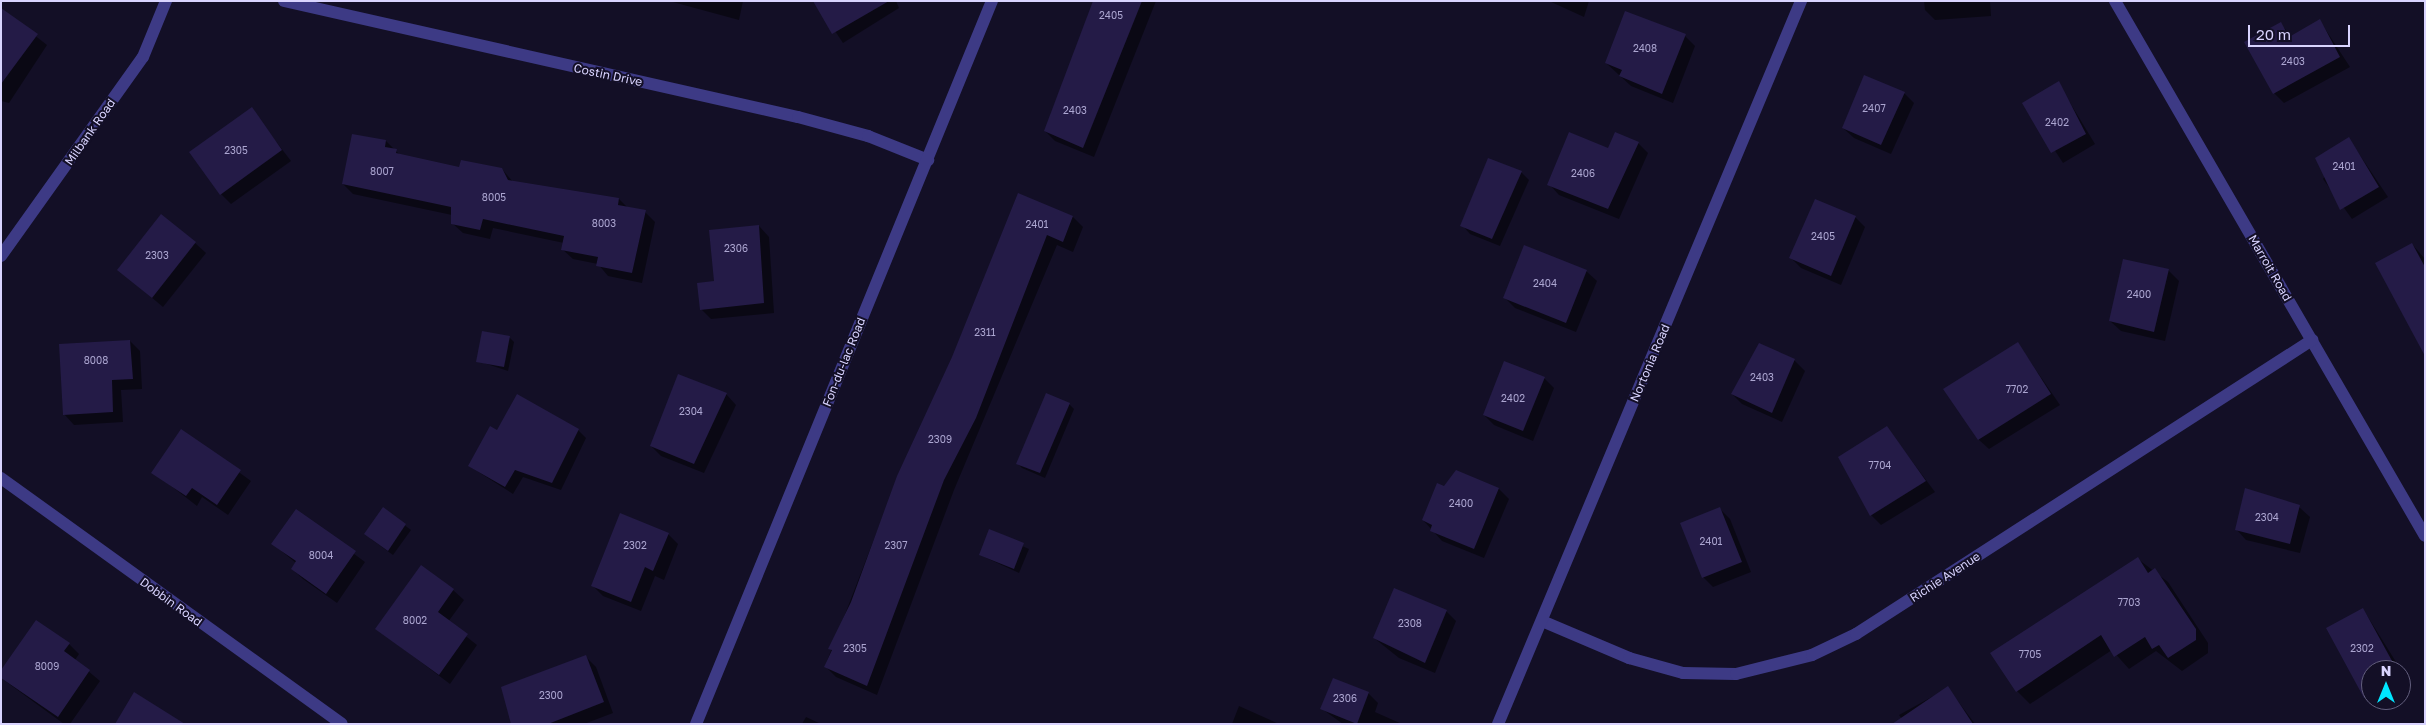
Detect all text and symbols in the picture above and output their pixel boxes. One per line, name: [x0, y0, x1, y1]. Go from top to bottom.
house number: 2405: [1099, 10, 1123, 22]
scale bar: [2251, 15, 2354, 47]
text: 20 m: [2256, 25, 2291, 43]
house number: 2408: [1633, 43, 1657, 55]
house number: 2403: [2281, 56, 2305, 68]
street label: Costin Drive: [572, 61, 644, 89]
street label: Milbank Road: [62, 96, 118, 168]
house number: 2407: [1862, 103, 1886, 115]
house number: 2403: [1063, 105, 1087, 117]
house number: 2402: [2045, 117, 2069, 129]
house number: 2305: [224, 145, 248, 157]
house number: 2401: [2333, 161, 2355, 173]
house number: 8007: [370, 166, 394, 178]
house number: 2406: [1571, 168, 1595, 180]
house number: 8005: [482, 192, 506, 204]
house number: 8003: [592, 218, 616, 230]
house number: 2401: [1026, 219, 1048, 231]
house number: 2405: [1811, 231, 1835, 243]
street label: Marroit Road: [2245, 232, 2295, 304]
house number: 2306: [724, 243, 748, 255]
house number: 2303: [145, 250, 169, 262]
house number: 2404: [1533, 278, 1557, 290]
house number: 2400: [2127, 289, 2151, 301]
street label: Fon-du-lac Road: [820, 315, 868, 409]
street label: Nortonia Road: [1627, 322, 1673, 404]
house number: 2311: [974, 327, 996, 339]
house number: 8008: [84, 355, 108, 367]
house number: 2403: [1750, 372, 1774, 384]
house number: 7702: [2006, 384, 2028, 396]
house number: 2402: [1501, 393, 1525, 405]
house number: 2304: [679, 406, 703, 418]
house number: 2309: [928, 434, 952, 446]
house number: 7704: [1869, 460, 1891, 472]
house number: 2400: [1449, 498, 1473, 510]
house number: 2304: [2255, 512, 2279, 524]
house number: 2401: [1700, 536, 1722, 548]
house number: 2302: [623, 540, 647, 552]
house number: 2307: [884, 540, 908, 552]
street label: Richie Avenue: [1907, 549, 1983, 605]
house number: 8004: [309, 550, 333, 562]
street label: Dobbin Road: [137, 575, 205, 629]
house number: 7703: [2118, 597, 2140, 609]
house number: 8002: [403, 615, 427, 627]
house number: 2308: [1398, 618, 1422, 630]
house number: 2305: [843, 643, 867, 655]
house number: 2302: [2350, 643, 2374, 655]
house number: 7705: [2019, 649, 2041, 661]
north arrow: [2361, 660, 2411, 710]
house number: 8009: [35, 661, 59, 673]
text: N: [2381, 662, 2391, 679]
house number: 2300: [539, 690, 563, 702]
house number: 2306: [1333, 693, 1357, 705]

